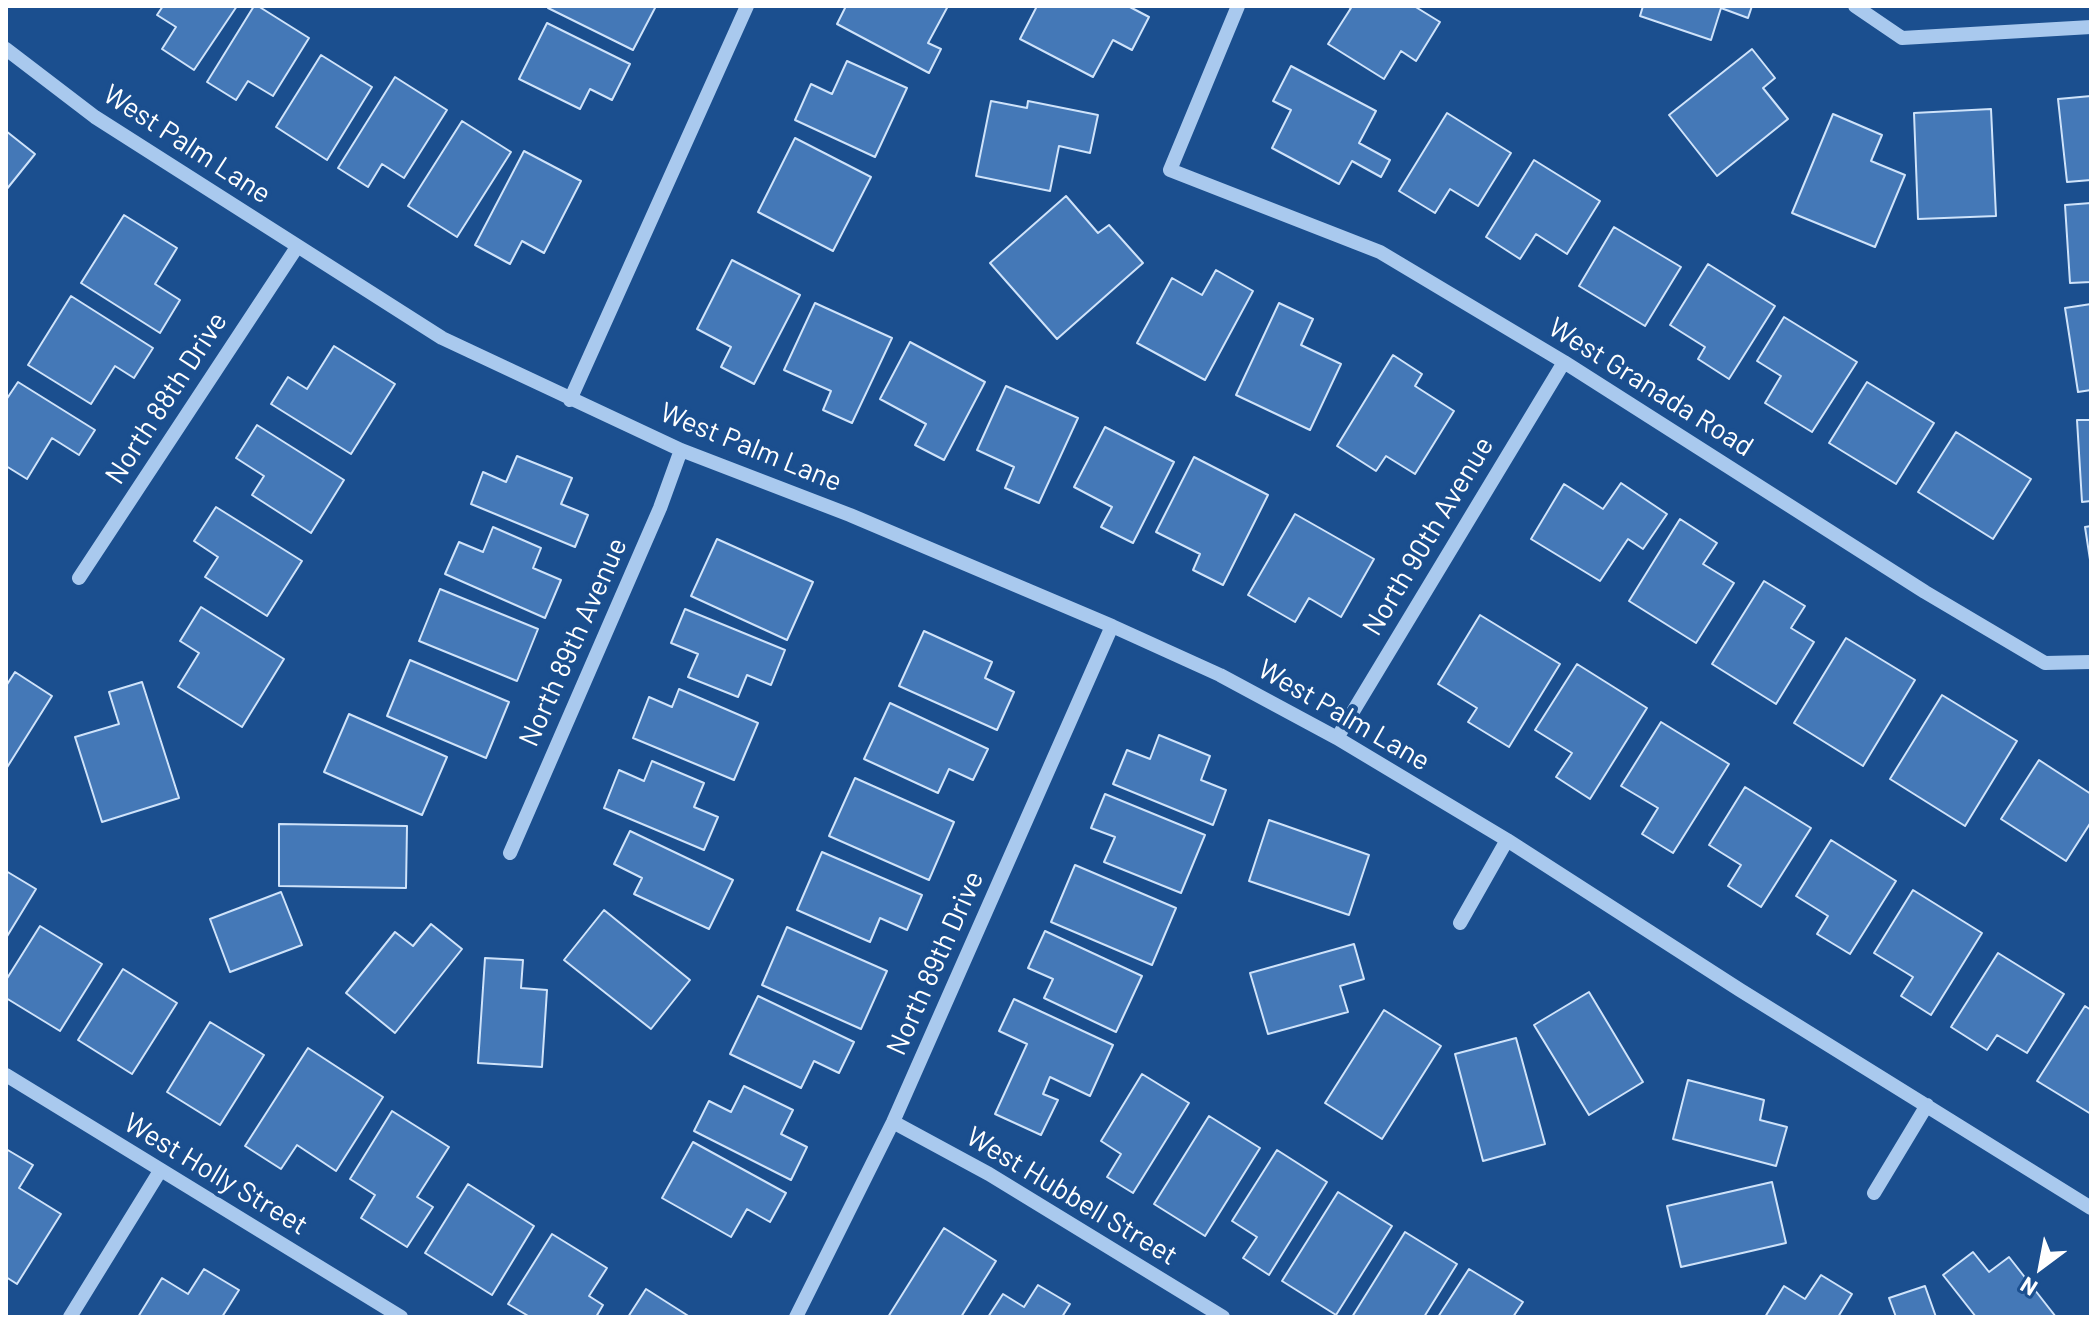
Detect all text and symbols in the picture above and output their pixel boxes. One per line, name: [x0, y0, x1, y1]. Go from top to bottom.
street label: West Palm Lane: [97, 77, 277, 211]
street label: North 88th Drive: [98, 306, 234, 490]
street label: West Granada Road: [1542, 310, 1760, 464]
street label: West Palm Lane: [655, 395, 847, 499]
street label: North 90th Avenue: [1355, 431, 1501, 641]
street label: North 89th Avenue: [512, 533, 634, 751]
street label: West Palm Lane: [1252, 652, 1436, 778]
street label: North 89th Drive: [879, 866, 991, 1060]
street label: West Holly Street: [118, 1106, 314, 1242]
street label: West Hubbell Street: [960, 1120, 1184, 1272]
north arrow: [2001, 1227, 2081, 1307]
text: N: [2015, 1272, 2041, 1302]

